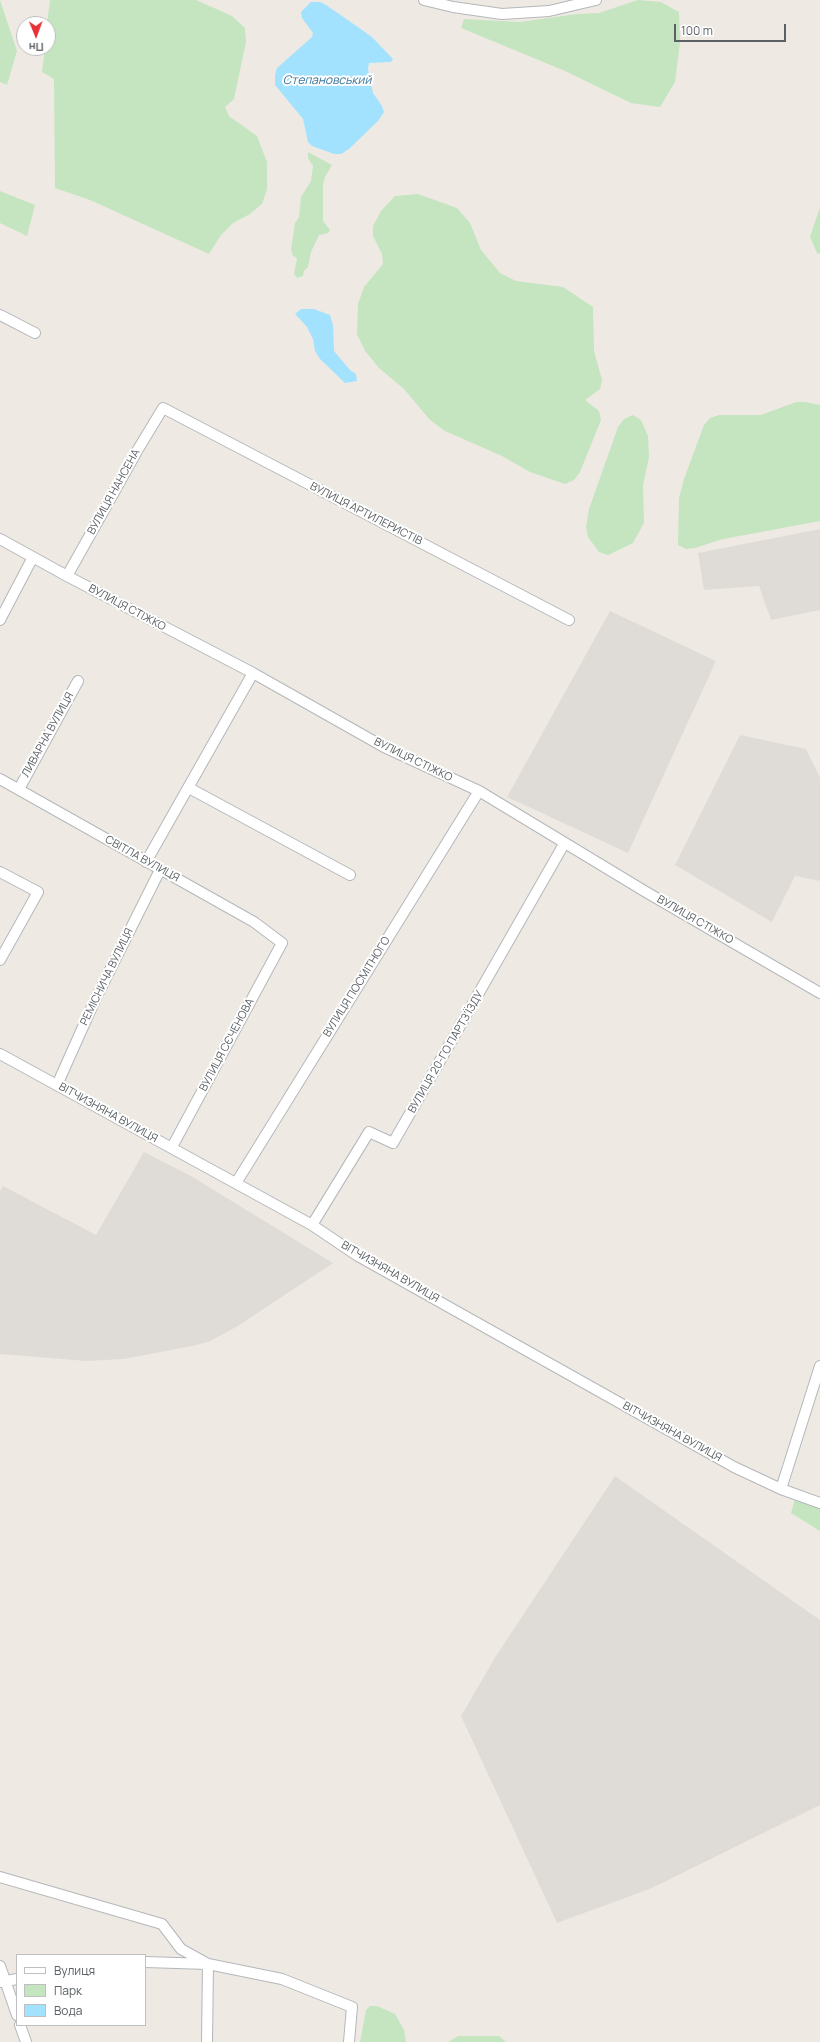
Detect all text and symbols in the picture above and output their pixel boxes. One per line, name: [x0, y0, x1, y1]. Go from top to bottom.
north arrow: [16, 16, 56, 56]
scale bar: [676, 16, 788, 42]
text: 100 m: [681, 22, 713, 39]
text: Пн: [29, 40, 44, 55]
water label: Степановський: [283, 74, 371, 88]
street label: ВУЛИЦЯ НАНСЕНА: [85, 447, 143, 537]
street label: ВУЛИЦЯ АРТИЛЕРИСТІВ: [308, 480, 424, 548]
street label: ВУЛИЦЯ СТІЖКО: [86, 582, 168, 634]
street label: ЛИВАРНА ВУЛИЦЯ: [19, 690, 77, 780]
street label: ВУЛИЦЯ СТІЖКО: [372, 735, 454, 785]
street label: СВІТЛА ВУЛИЦЯ: [103, 833, 181, 885]
street label: ВУЛИЦЯ СТІЖКО: [655, 893, 735, 947]
street label: РЕМІСНИЧА ВУЛИЦЯ: [78, 926, 136, 1028]
street label: ВУЛИЦЯ ПОСМІТНОГО: [321, 934, 393, 1040]
street label: ВУЛИЦЯ 20-ГО ПАРТЗ'ЇЗДУ: [406, 988, 486, 1116]
street label: ВУЛИЦЯ СЄЧЕНОВА: [197, 996, 257, 1094]
street label: ВІТЧИЗНЯНА ВУЛИЦЯ: [56, 1080, 160, 1146]
street label: ВІТЧИЗНЯНА ВУЛИЦЯ: [339, 1239, 441, 1305]
street label: ВІТЧИЗНЯНА ВУЛИЦЯ: [620, 1399, 724, 1465]
legend: [16, 1954, 146, 2026]
text: Вулиця: [54, 1962, 95, 1979]
text: Парк: [54, 1982, 82, 1999]
text: Вода: [54, 2002, 82, 2019]

